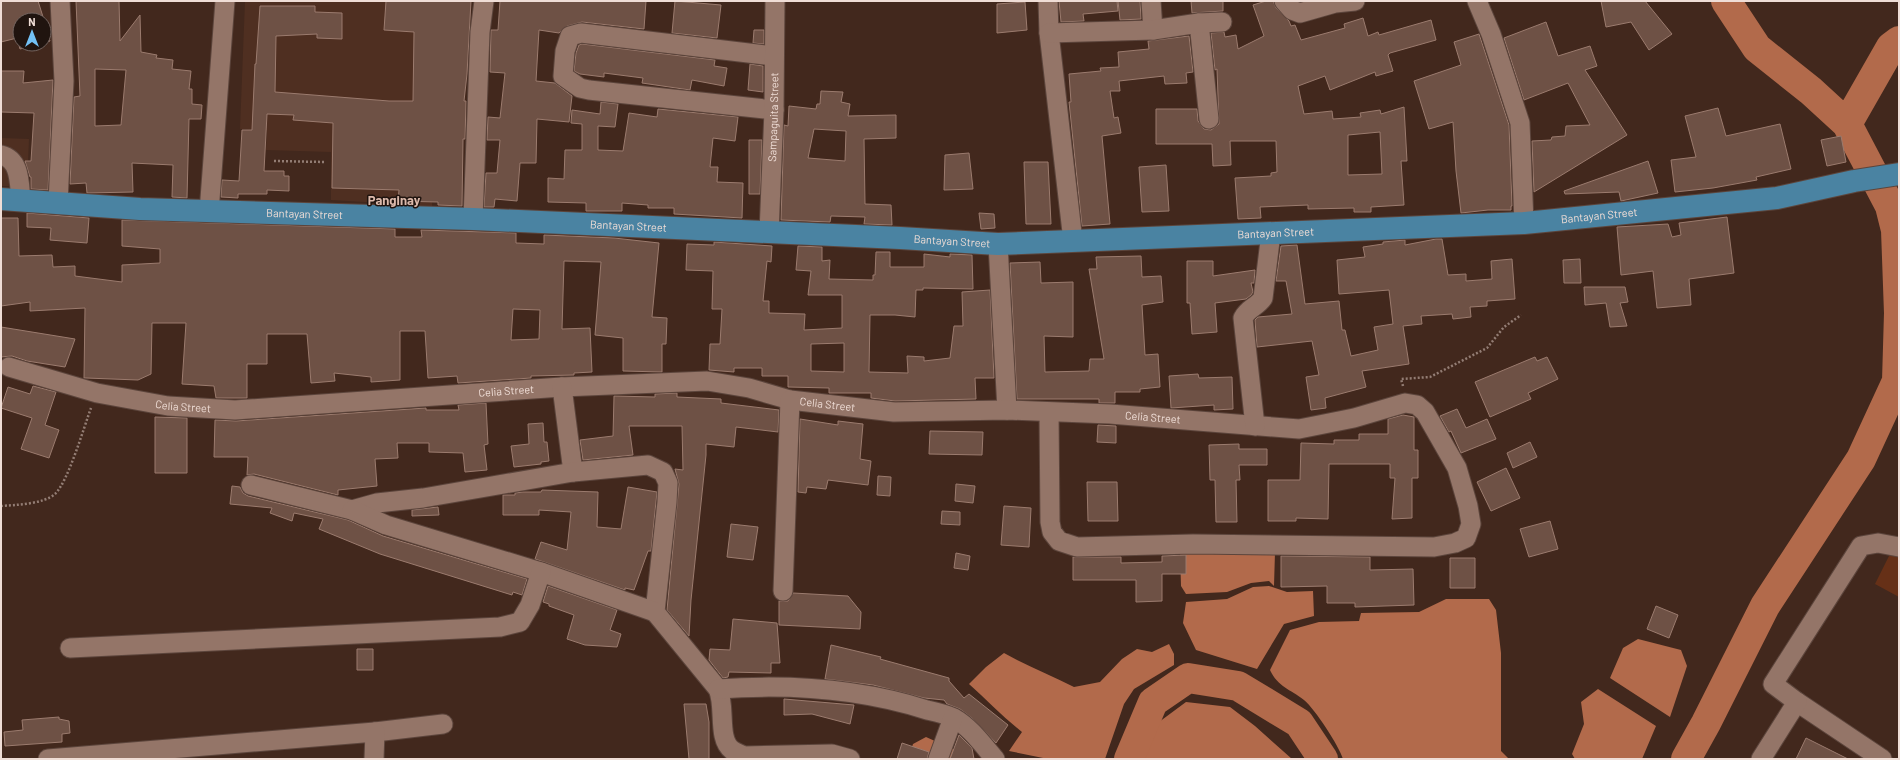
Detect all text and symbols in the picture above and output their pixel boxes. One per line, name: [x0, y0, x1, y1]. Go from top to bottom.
north arrow: [12, 12, 52, 52]
text: N: [28, 15, 36, 28]
street label: Sampaguita Street: [765, 72, 780, 162]
district label: Panginay: [368, 192, 421, 208]
street label: Bantayan Street: [1560, 205, 1638, 225]
street label: Bantayan Street: [266, 206, 343, 221]
street label: Bantayan Street: [590, 217, 667, 234]
street label: Bantayan Street: [1237, 224, 1314, 240]
street label: Bantayan Street: [913, 232, 991, 250]
street label: Celia Street: [478, 382, 535, 399]
street label: Celia Street: [799, 394, 856, 413]
street label: Celia Street: [154, 397, 211, 415]
street label: Celia Street: [1124, 408, 1181, 426]

